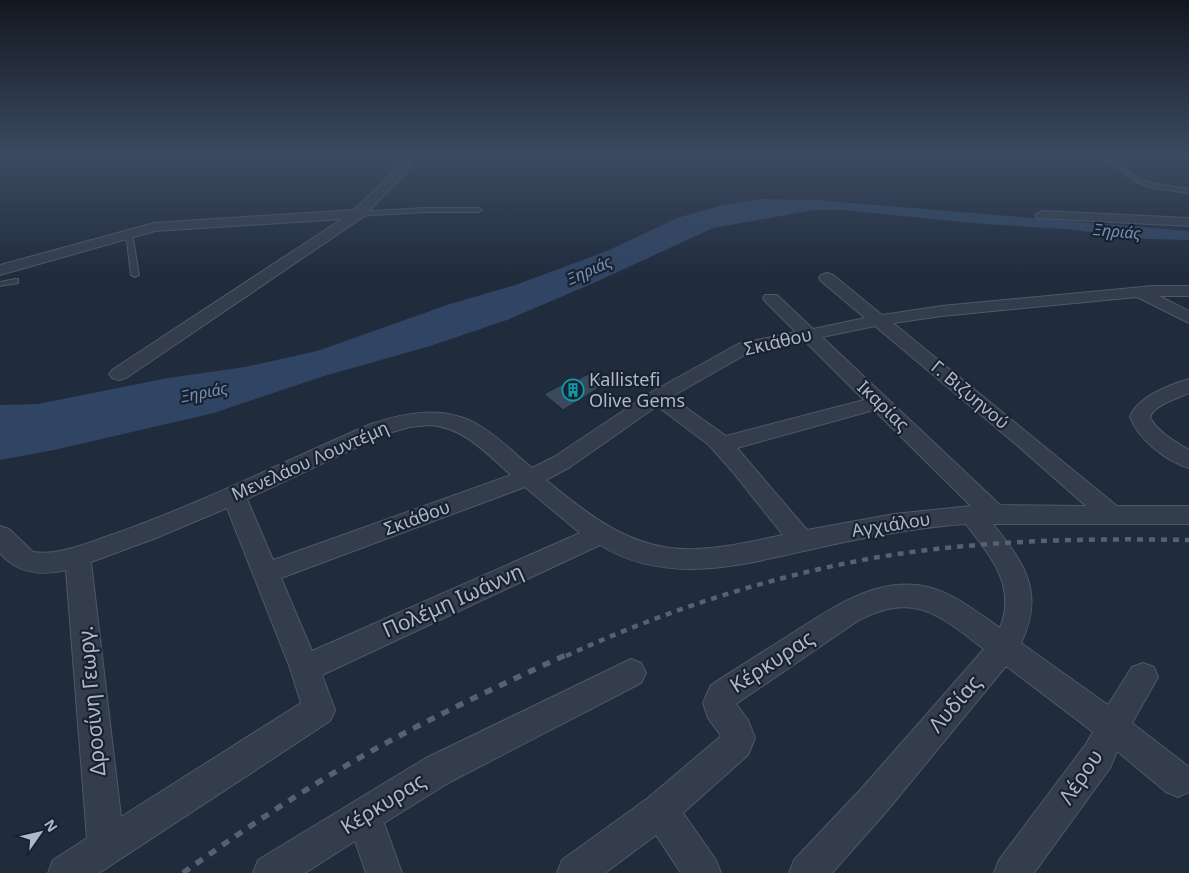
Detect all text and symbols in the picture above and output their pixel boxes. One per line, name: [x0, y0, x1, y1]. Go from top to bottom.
water label: Ξηριάς: [1091, 218, 1142, 244]
water label: Ξηριάς: [562, 250, 616, 290]
street label: Σκιάθου: [742, 322, 814, 360]
street label: Γ. Βιζυηνού: [927, 354, 1015, 434]
place label: Kallistefi Olive Gems: [589, 367, 685, 412]
street label: Ικαρίας: [853, 375, 915, 436]
water label: Ξηριάς: [178, 377, 230, 408]
building icon: Kallistefi Olive Gems: [561, 378, 585, 402]
street label: Μενελάου Λουντέμη: [227, 415, 392, 506]
street label: Σκιάθου: [380, 494, 453, 540]
street label: Αγχιάλου: [850, 506, 932, 542]
street label: Πολέμη Ιωάννη: [378, 557, 527, 644]
street label: Κέρκυρας: [724, 624, 819, 699]
street label: Δροσίνη Γεωργ.: [70, 625, 112, 777]
street label: Λυδίας: [922, 669, 987, 738]
street label: Λέρου: [1052, 744, 1109, 809]
street label: Κέρκυρας: [335, 766, 430, 840]
north arrow: [15, 808, 65, 858]
text: N: [40, 815, 62, 835]

